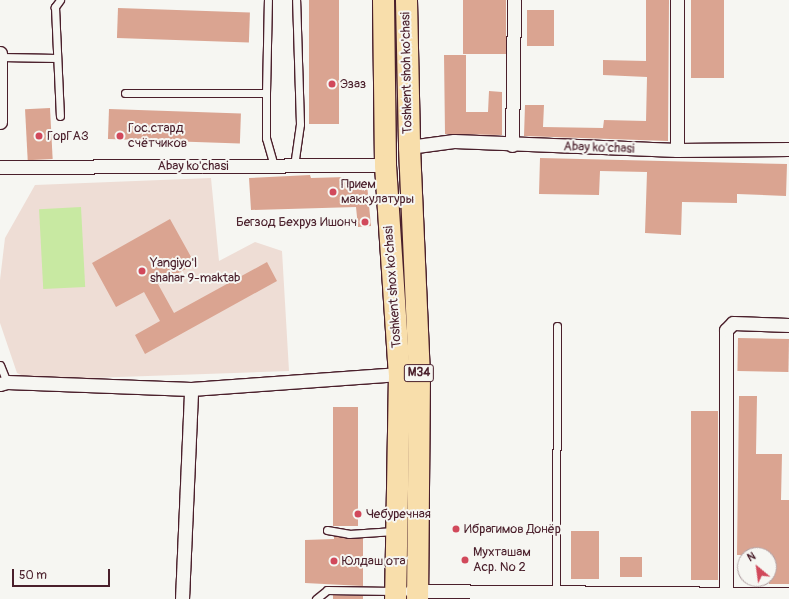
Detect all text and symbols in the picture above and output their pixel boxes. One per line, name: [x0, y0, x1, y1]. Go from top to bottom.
street label: Toshkent shoh ko'chasi: [398, 12, 416, 134]
place label: Эзаз: [340, 76, 366, 92]
marker: Эзаз: [327, 79, 337, 89]
place label: Гос.стард счётчиков: [128, 121, 187, 152]
place label: ГорГАЗ: [47, 128, 89, 144]
marker: ГорГАЗ: [34, 131, 44, 141]
marker: Гос.стард счётчиков: [115, 131, 125, 141]
street label: Abay ko'chasi: [563, 139, 635, 157]
street label: Abay ko'chasi: [157, 158, 229, 174]
place label: Прием маккулатуры: [341, 177, 414, 208]
marker: Прием маккулатуры: [328, 187, 338, 197]
place label: Бегзод Бехруз Ишонч: [236, 214, 357, 230]
marker: Бегзод Бехруз Ишонч: [360, 217, 370, 227]
street label: Toshkent shox ko'chasi: [381, 225, 405, 349]
place label: Yangiyo'l shahar 9-maktab: [150, 256, 240, 287]
marker: Yangiyo'l shahar 9-maktab: [137, 266, 147, 276]
road number: M34: [403, 363, 435, 383]
place label: Чебуречная: [366, 506, 431, 522]
marker: Чебуречная: [353, 509, 363, 519]
place label: Ибрагимов Донёр: [464, 521, 561, 537]
marker: Ибрагимов Донёр: [451, 524, 461, 534]
place label: Мухташам Аср. No 2: [473, 545, 531, 576]
north arrow: [737, 547, 777, 587]
text: N: [745, 549, 758, 564]
place label: Юлдаш ота: [342, 553, 405, 569]
marker: Мухташам Аср. No 2: [460, 555, 470, 565]
marker: Юлдаш ота: [329, 556, 339, 566]
scale bar: [14, 561, 112, 587]
text: 50 m: [19, 568, 47, 583]

